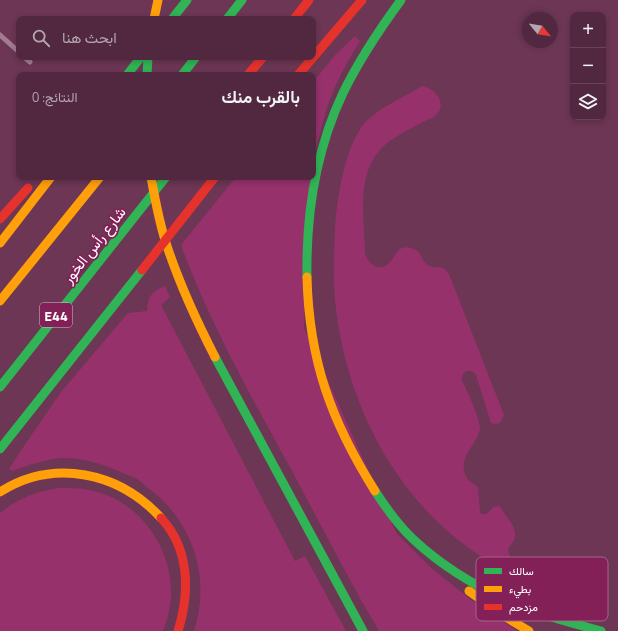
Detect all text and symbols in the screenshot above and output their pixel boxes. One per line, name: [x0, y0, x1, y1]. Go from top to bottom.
north arrow: [522, 12, 558, 48]
map controls: [570, 12, 606, 120]
button: +: [570, 12, 606, 48]
search box: [16, 16, 316, 60]
text: ابحث هنا: [62, 26, 117, 49]
icon: search: [30, 27, 52, 49]
button: −: [570, 48, 606, 84]
text: بالقرب منك: [222, 84, 300, 110]
button: layers: [570, 84, 606, 120]
text: النتائج: 0: [32, 87, 77, 107]
street label: شارع رأس الخور: [56, 202, 131, 289]
road number: E44: [40, 303, 72, 327]
legend: [476, 557, 608, 621]
text: سالك: [509, 563, 534, 579]
text: بطيء: [509, 581, 531, 599]
text: مزدحم: [509, 599, 538, 615]

